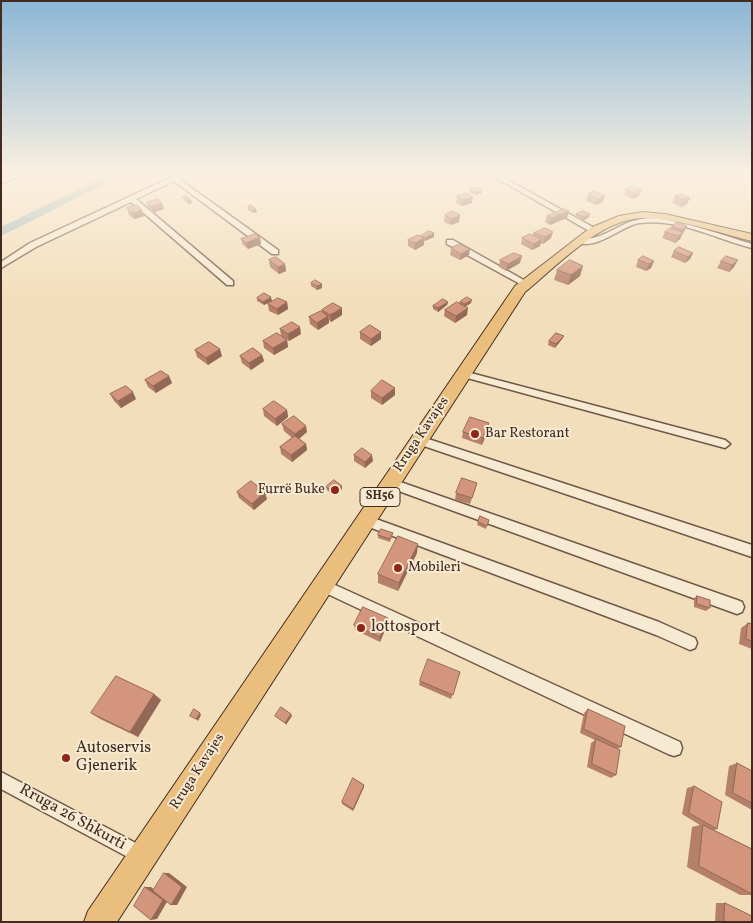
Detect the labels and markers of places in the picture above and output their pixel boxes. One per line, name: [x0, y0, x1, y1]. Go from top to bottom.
place label: Bar Restorant: [485, 426, 570, 442]
marker: Bar Restorant: [469, 428, 481, 440]
place label: Furrë Buke: [258, 482, 325, 498]
marker: Furrë Buke: [329, 484, 341, 496]
place label: Mobileri: [408, 560, 461, 576]
marker: Mobileri: [392, 562, 404, 574]
place label: lottosport: [371, 618, 441, 638]
marker: lottosport: [355, 622, 367, 634]
place label: Autoservis Gjenerik: [76, 739, 151, 777]
marker: Autoservis Gjenerik: [60, 752, 72, 764]

